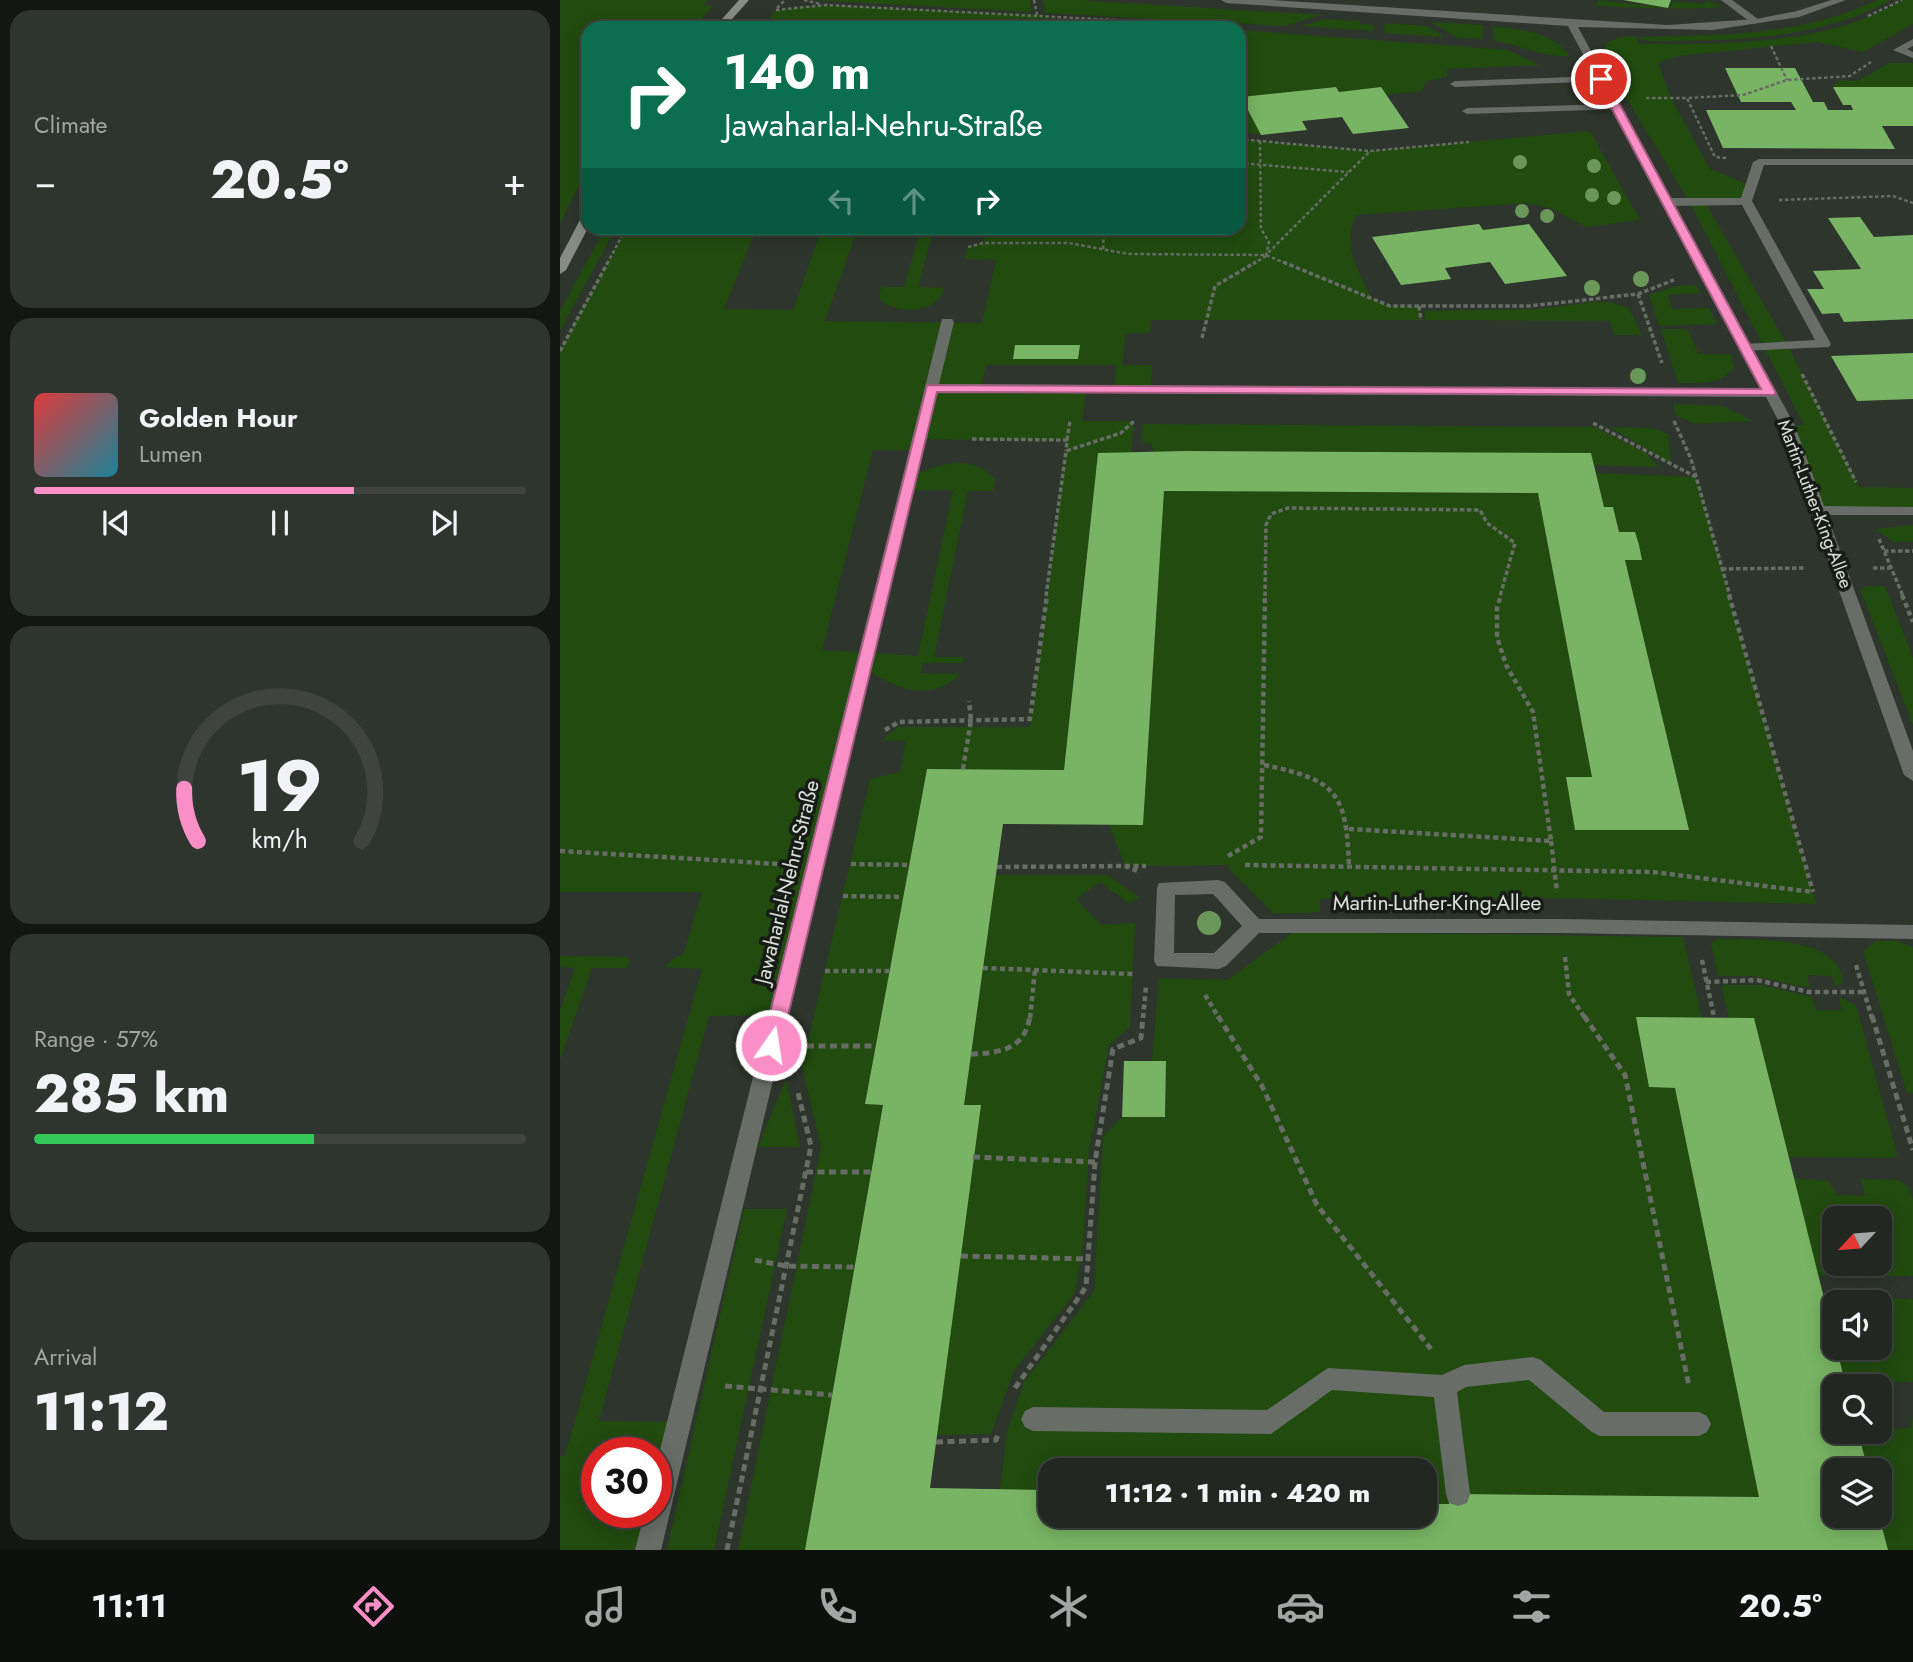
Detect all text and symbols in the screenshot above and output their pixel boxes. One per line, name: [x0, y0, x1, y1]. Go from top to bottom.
text: 140 m: [724, 37, 870, 107]
icon: right: [609, 49, 700, 140]
pin: [1571, 49, 1631, 109]
icon: arrive: [1582, 60, 1620, 98]
text: Jawaharlal-Nehru-Straße: [724, 102, 1043, 148]
text: Climate: [34, 108, 107, 142]
text: 20.5°: [210, 142, 349, 218]
text: −: [34, 154, 56, 209]
text: +: [503, 154, 526, 209]
icon: left: [822, 182, 860, 220]
icon: ahead: [895, 182, 933, 220]
icon: right: [968, 182, 1006, 220]
text: Golden Hour: [139, 399, 298, 437]
street label: Martin-Luther-King-Allee: [1771, 416, 1859, 592]
text: Lumen: [139, 437, 203, 471]
icon: previous: [97, 504, 135, 542]
icon: pause: [261, 504, 299, 542]
icon: next: [425, 504, 463, 542]
text: 19: [237, 733, 323, 838]
street label: Jawaharlal-Nehru-Straße: [746, 777, 827, 990]
text: km/h: [252, 821, 308, 857]
street label: Martin-Luther-King-Allee: [1333, 888, 1542, 918]
position arrow: [734, 1008, 808, 1082]
text: Range · 57%: [34, 1022, 158, 1056]
text: 285 km: [34, 1056, 229, 1132]
north arrow: [1822, 1206, 1892, 1276]
map controls: [1822, 1206, 1892, 1528]
button: sound: [1822, 1290, 1892, 1360]
text: Arrival: [34, 1340, 97, 1374]
text: 11:12: [34, 1374, 169, 1450]
button: search: [1822, 1374, 1892, 1444]
speed limit sign: 30: [581, 1437, 672, 1528]
button: layers: [1822, 1458, 1892, 1528]
text: 11:12 · 1 min · 420 m: [1105, 1474, 1370, 1512]
icon: directions: [349, 1582, 398, 1631]
icon: music: [581, 1582, 630, 1631]
icon: phone: [813, 1582, 862, 1631]
icon: climate: [1044, 1582, 1093, 1631]
icon: car: [1276, 1582, 1325, 1631]
icon: filters: [1507, 1582, 1556, 1631]
text: 11:11: [91, 1583, 167, 1629]
text: 20.5°: [1739, 1583, 1822, 1629]

